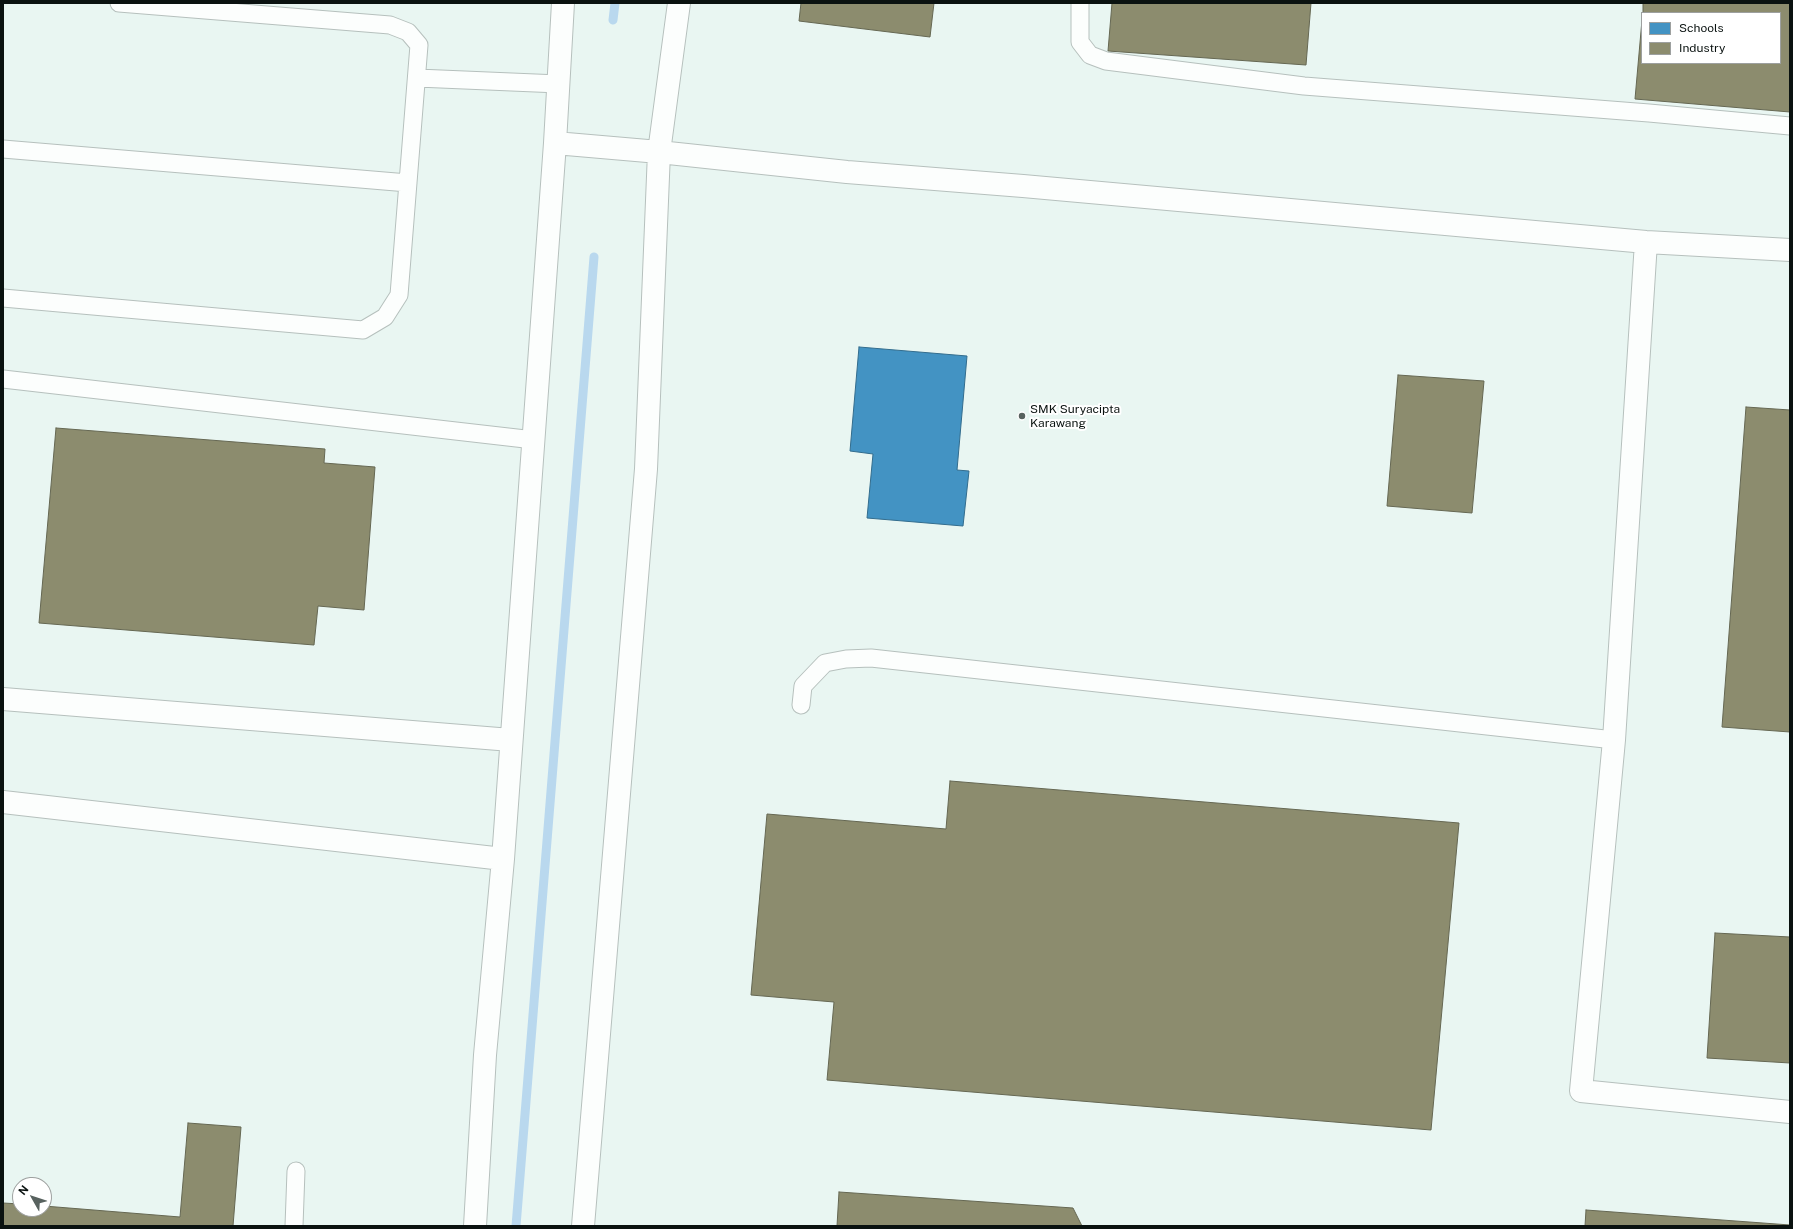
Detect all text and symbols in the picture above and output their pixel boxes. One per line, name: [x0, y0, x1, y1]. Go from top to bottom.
legend: [1641, 12, 1781, 64]
text: Schools: [1679, 21, 1724, 35]
text: Industry: [1679, 41, 1725, 55]
place label: SMK Suryacipta Karawang: [1030, 402, 1120, 430]
marker: SMK Suryacipta Karawang: [1017, 411, 1027, 421]
north arrow: [12, 1177, 52, 1217]
text: N: [16, 1183, 31, 1197]

